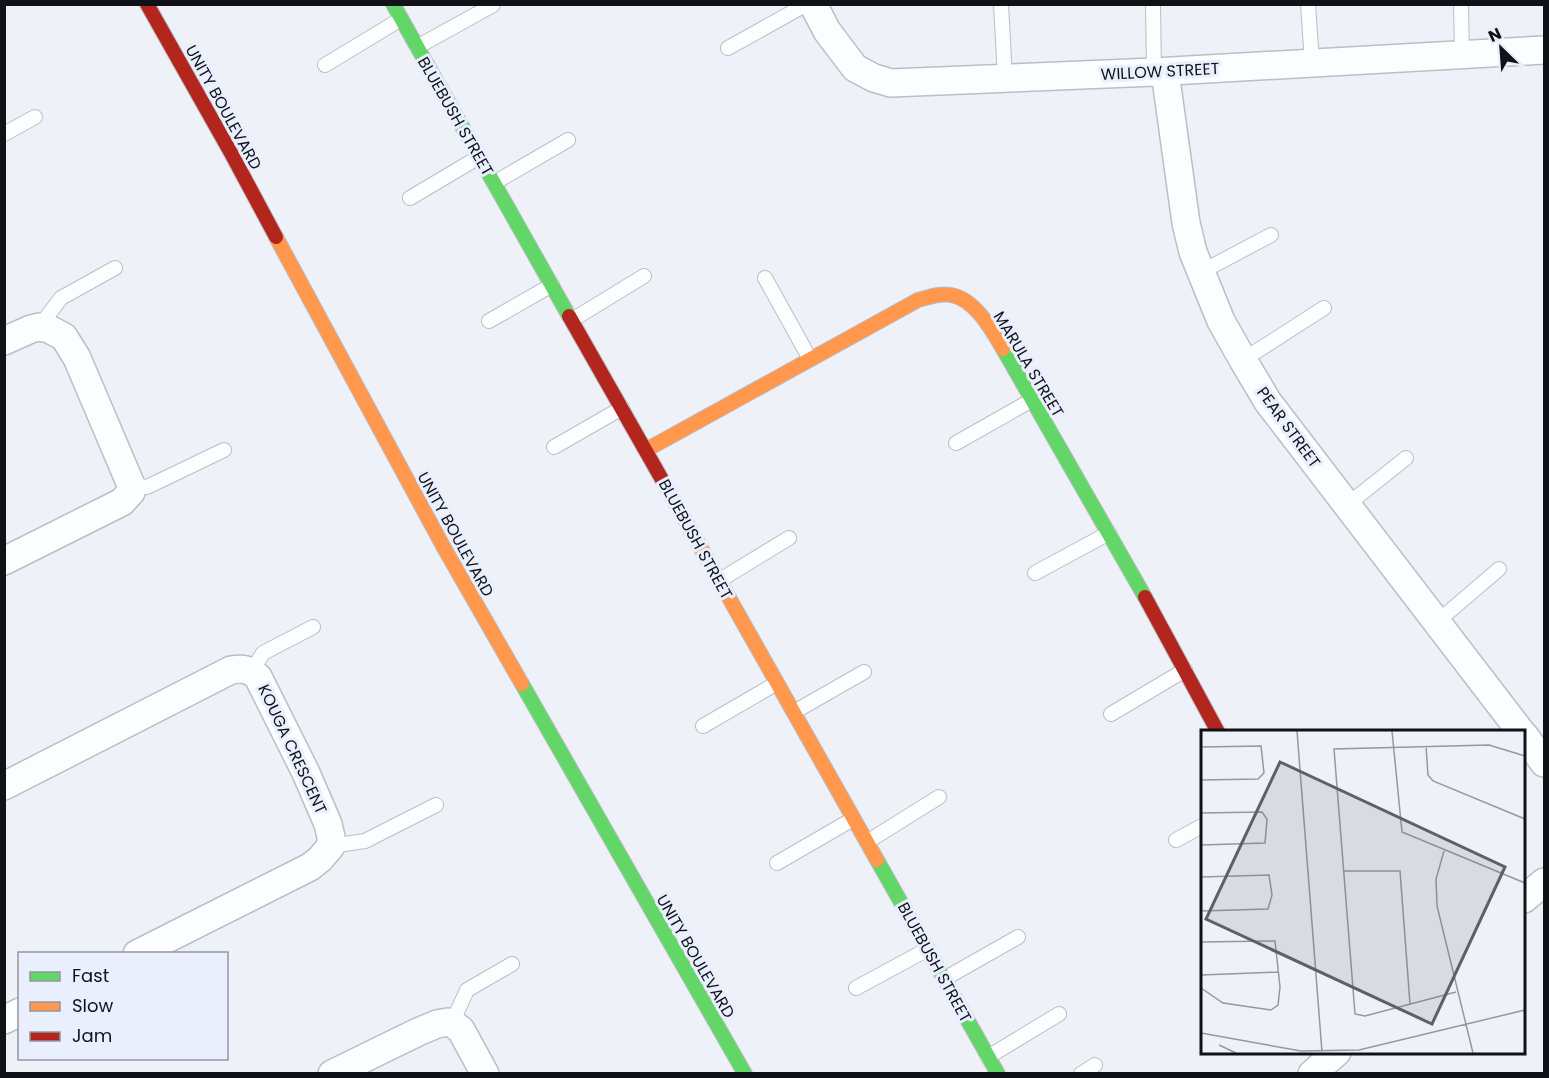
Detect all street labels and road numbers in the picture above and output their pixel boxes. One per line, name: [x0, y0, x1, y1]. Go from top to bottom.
street label: UNITY BOULEVARD: [180, 41, 267, 174]
street label: BLUEBUSH STREET: [412, 53, 499, 180]
street label: WILLOW STREET: [1100, 57, 1220, 86]
street label: MARULA STREET: [988, 307, 1069, 422]
street label: PEAR STREET: [1251, 382, 1326, 473]
street label: UNITY BOULEVARD: [412, 468, 499, 601]
street label: BLUEBUSH STREET: [653, 475, 738, 604]
street label: KOUGA CRESCENT: [252, 681, 333, 818]
street label: UNITY BOULEVARD: [651, 890, 740, 1022]
street label: BLUEBUSH STREET: [892, 898, 977, 1027]

